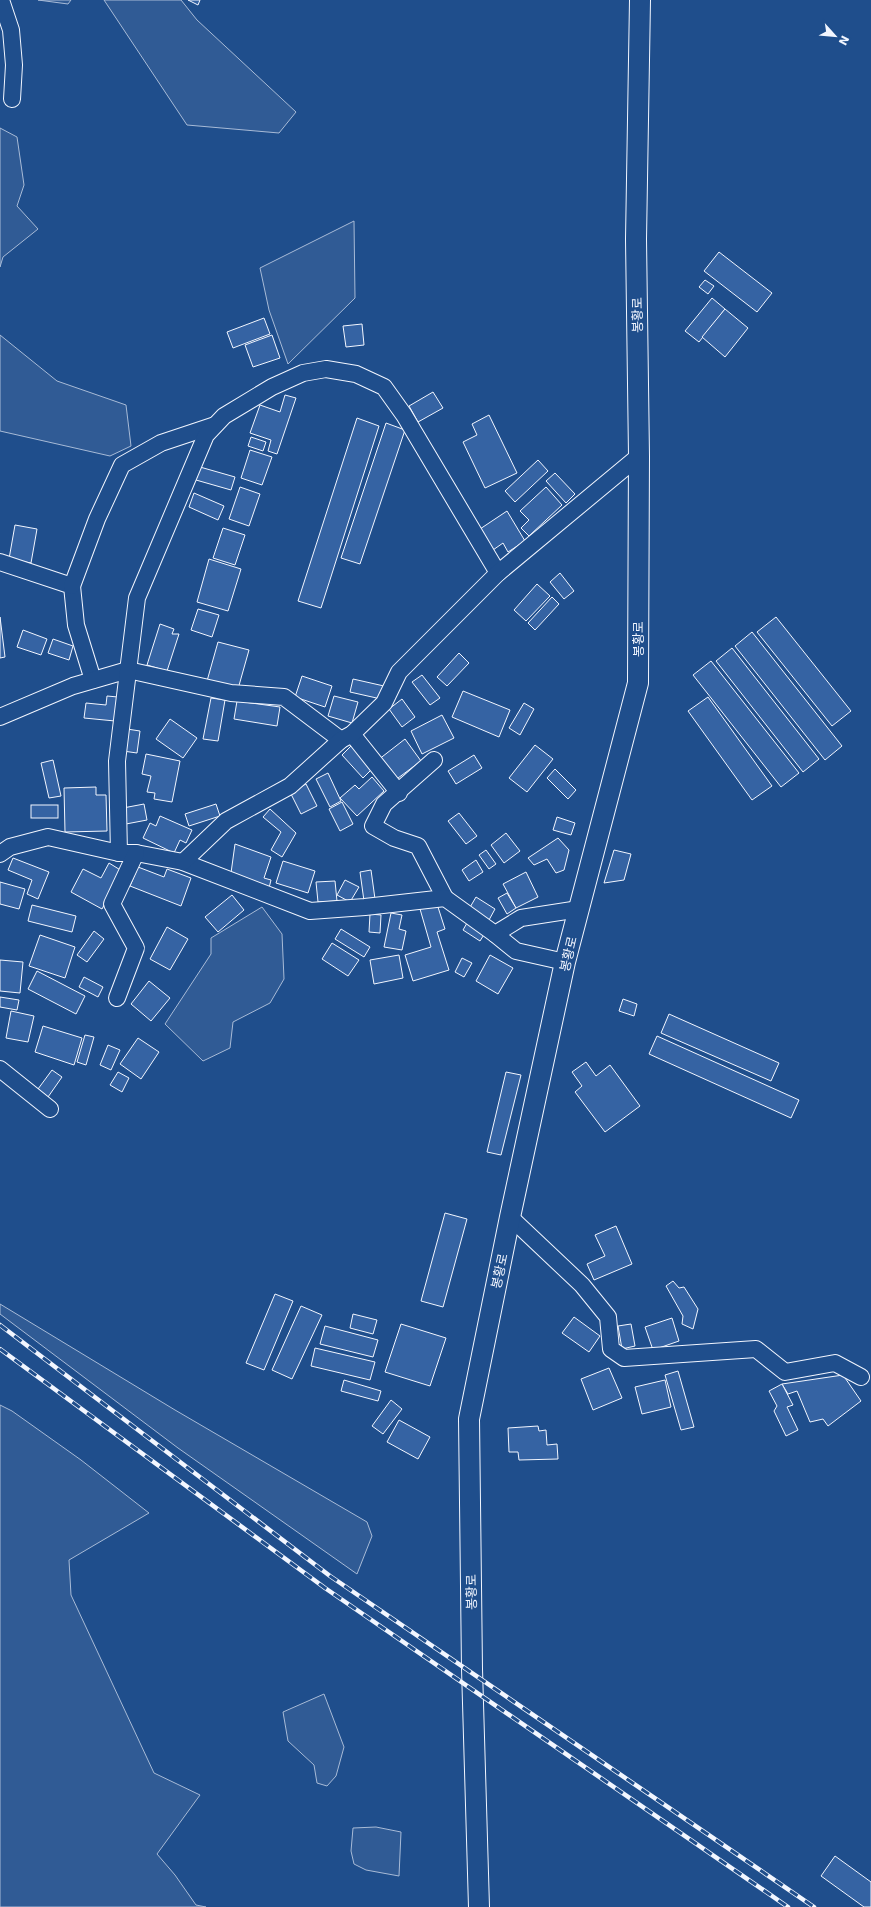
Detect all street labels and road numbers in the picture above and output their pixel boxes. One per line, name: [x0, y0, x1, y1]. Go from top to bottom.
street label: 봉황로: [630, 297, 645, 333]
street label: 봉황로: [631, 621, 646, 657]
street label: 봉황로: [557, 935, 580, 973]
street label: 봉황로: [488, 1252, 511, 1290]
street label: 봉황로: [464, 1574, 479, 1610]

